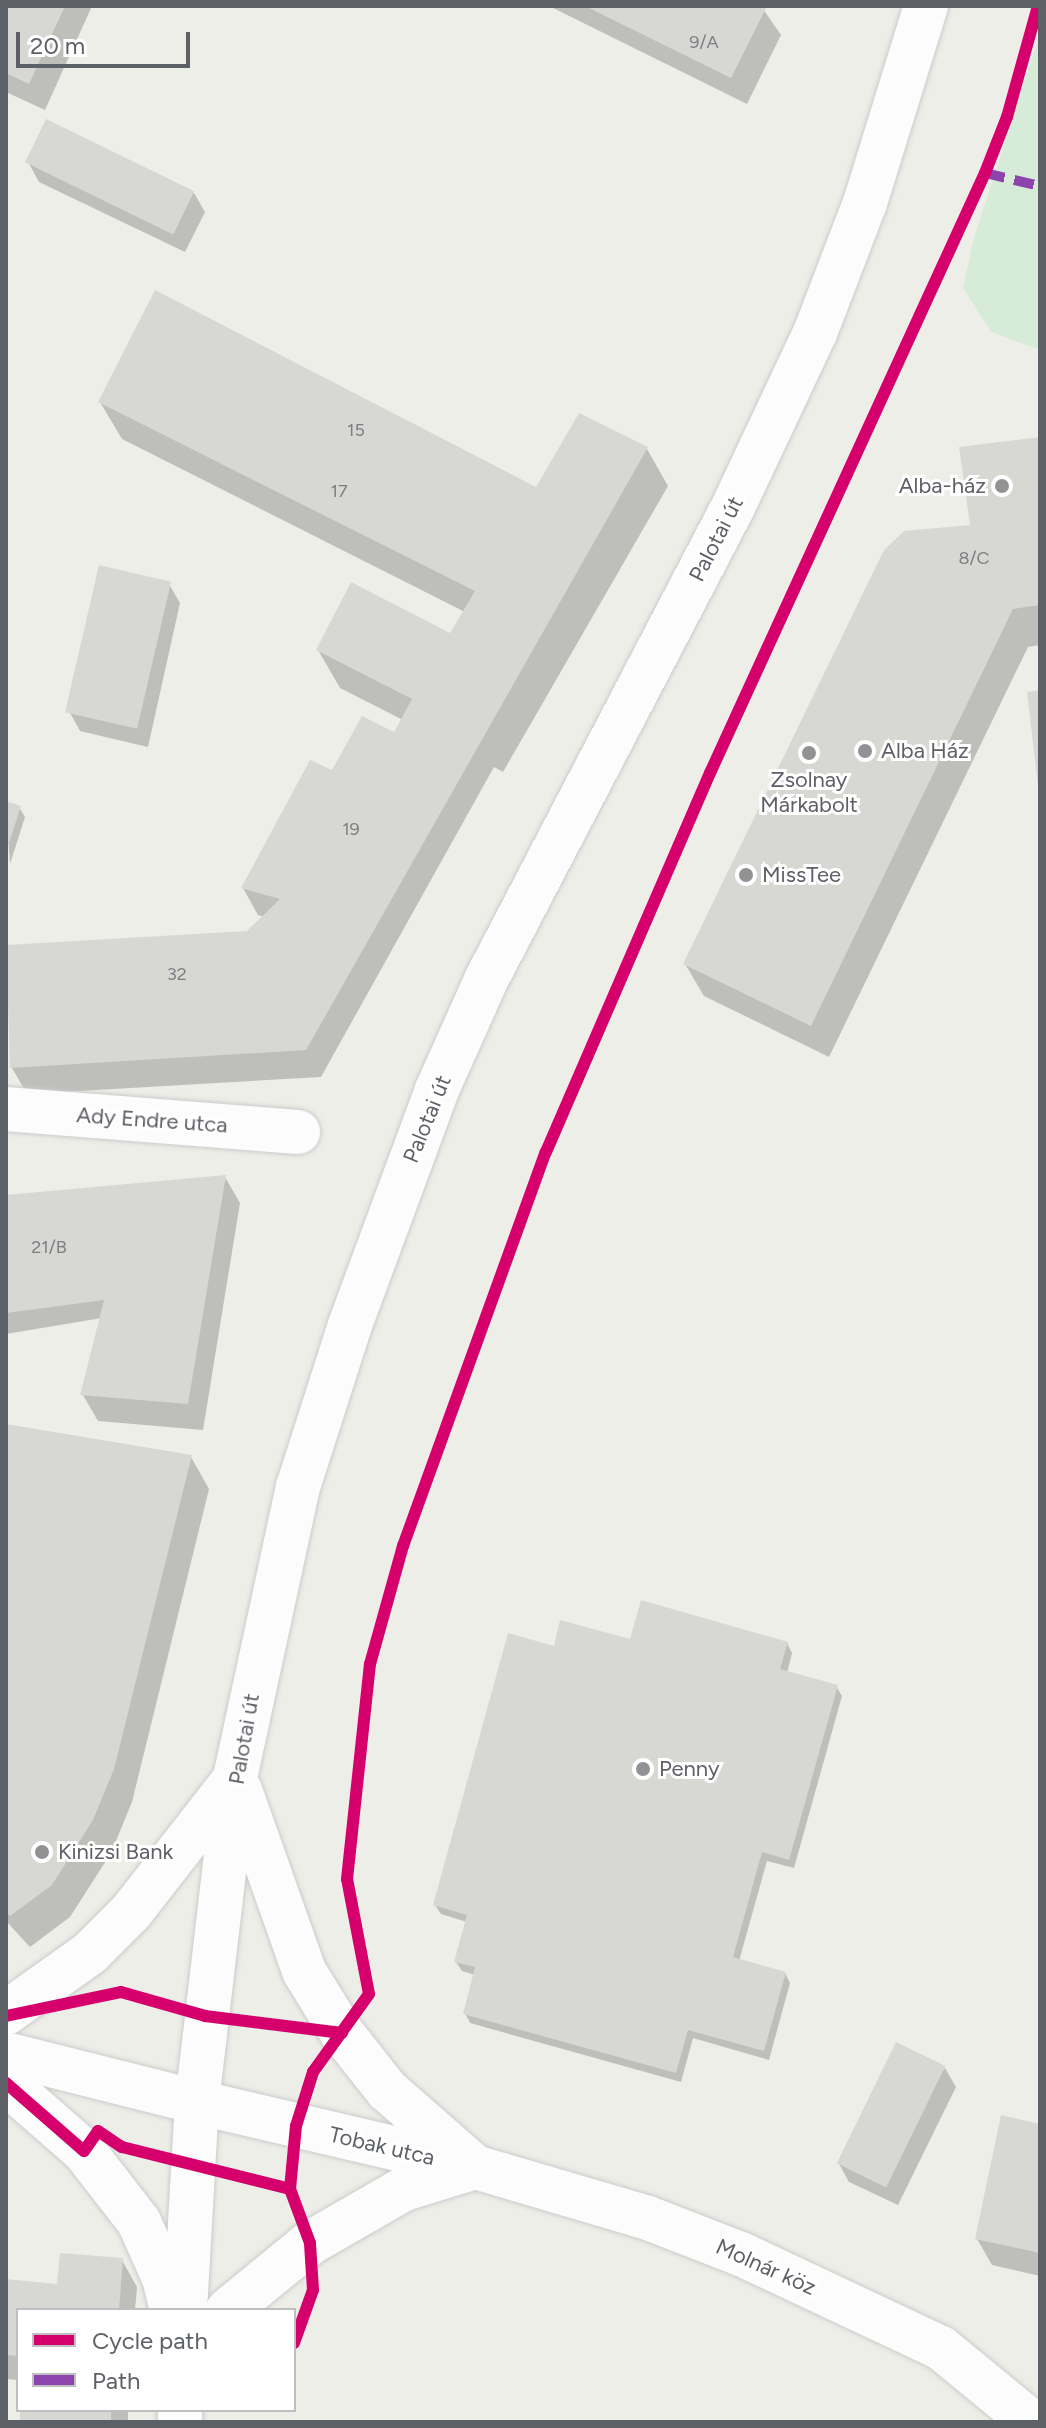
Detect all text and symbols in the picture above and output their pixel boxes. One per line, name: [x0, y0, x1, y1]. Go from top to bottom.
scale bar: [20, 16, 194, 66]
text: 20 m: [30, 31, 85, 60]
house number: 9/A: [689, 31, 719, 53]
house number: 15: [347, 419, 365, 441]
place label: Alba-ház: [899, 473, 986, 499]
marker: Alba-ház: [993, 477, 1011, 495]
house number: 17: [330, 480, 348, 502]
street label: Palotai út: [683, 492, 749, 586]
house number: 8/C: [958, 547, 990, 569]
place label: Alba Ház: [881, 738, 969, 764]
marker: Alba Ház: [856, 742, 874, 760]
marker: Zsolnay Márkabolt: [800, 744, 818, 762]
place label: Zsolnay Márkabolt: [760, 766, 858, 818]
house number: 19: [342, 818, 360, 840]
place label: MissTee: [762, 862, 841, 888]
marker: MissTee: [737, 866, 755, 884]
house number: 32: [167, 963, 187, 985]
street label: Palotai út: [398, 1071, 456, 1167]
street label: Ady Endre utca: [76, 1102, 228, 1138]
house number: 21/B: [31, 1236, 67, 1258]
street label: Palotai út: [223, 1691, 265, 1787]
place label: Penny: [659, 1756, 719, 1782]
marker: Penny: [634, 1760, 652, 1778]
place label: Kinizsi Bank: [58, 1839, 173, 1865]
marker: Kinizsi Bank: [33, 1843, 51, 1861]
street label: Tobak utca: [327, 2121, 437, 2171]
street label: Molnár köz: [712, 2233, 820, 2301]
legend: [16, 2308, 296, 2412]
text: Cycle path: [92, 2326, 208, 2355]
text: Path: [92, 2366, 140, 2395]

